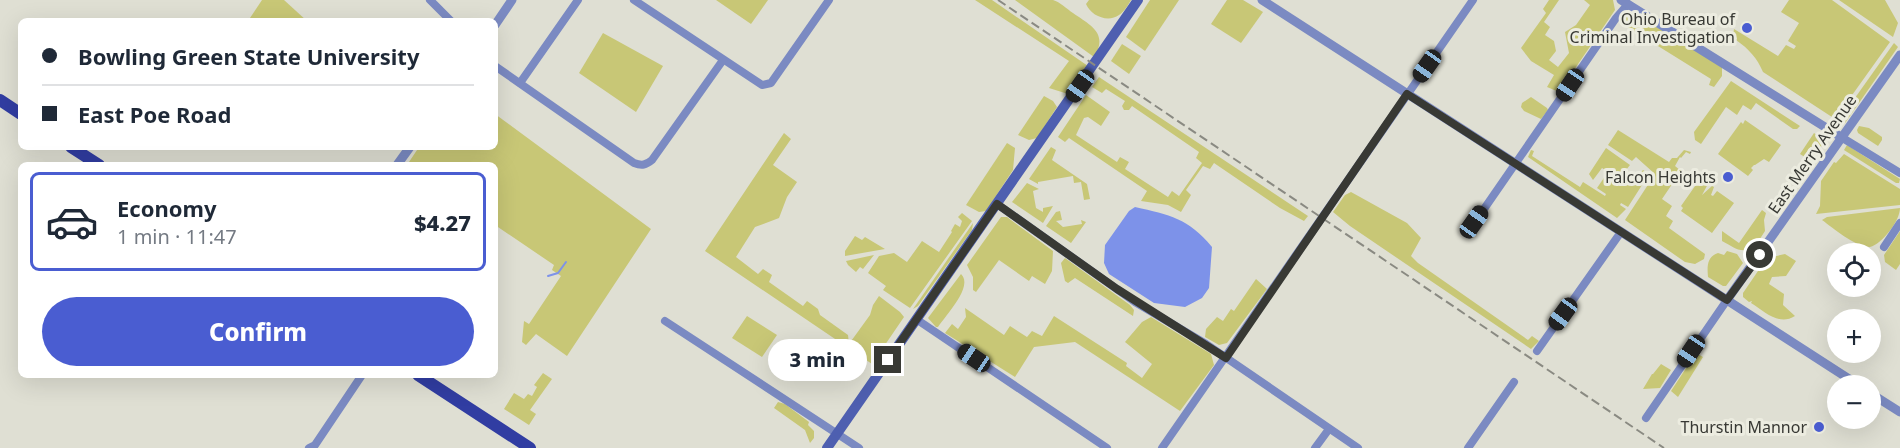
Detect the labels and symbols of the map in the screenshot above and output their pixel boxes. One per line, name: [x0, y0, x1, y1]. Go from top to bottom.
place label: Ohio Bureau of Criminal Investigation: [1570, 8, 1736, 48]
marker: Ohio Bureau of Criminal Investigation: [1740, 21, 1754, 35]
car: [1409, 46, 1445, 86]
car: [1552, 65, 1588, 105]
car: [1062, 66, 1098, 106]
street label: East Merry Avenue: [1763, 90, 1861, 218]
place label: Falcon Heights: [1605, 166, 1716, 188]
marker: Falcon Heights: [1721, 170, 1735, 184]
car: [1456, 202, 1492, 242]
route start: [1746, 241, 1773, 268]
car: [1545, 294, 1581, 334]
car: [1673, 331, 1709, 371]
callout: 3 min: [768, 339, 867, 381]
car: [954, 340, 994, 376]
route end: [874, 346, 901, 373]
place label: Thurstin Mannor: [1681, 416, 1807, 438]
marker: Thurstin Mannor: [1812, 420, 1826, 434]

